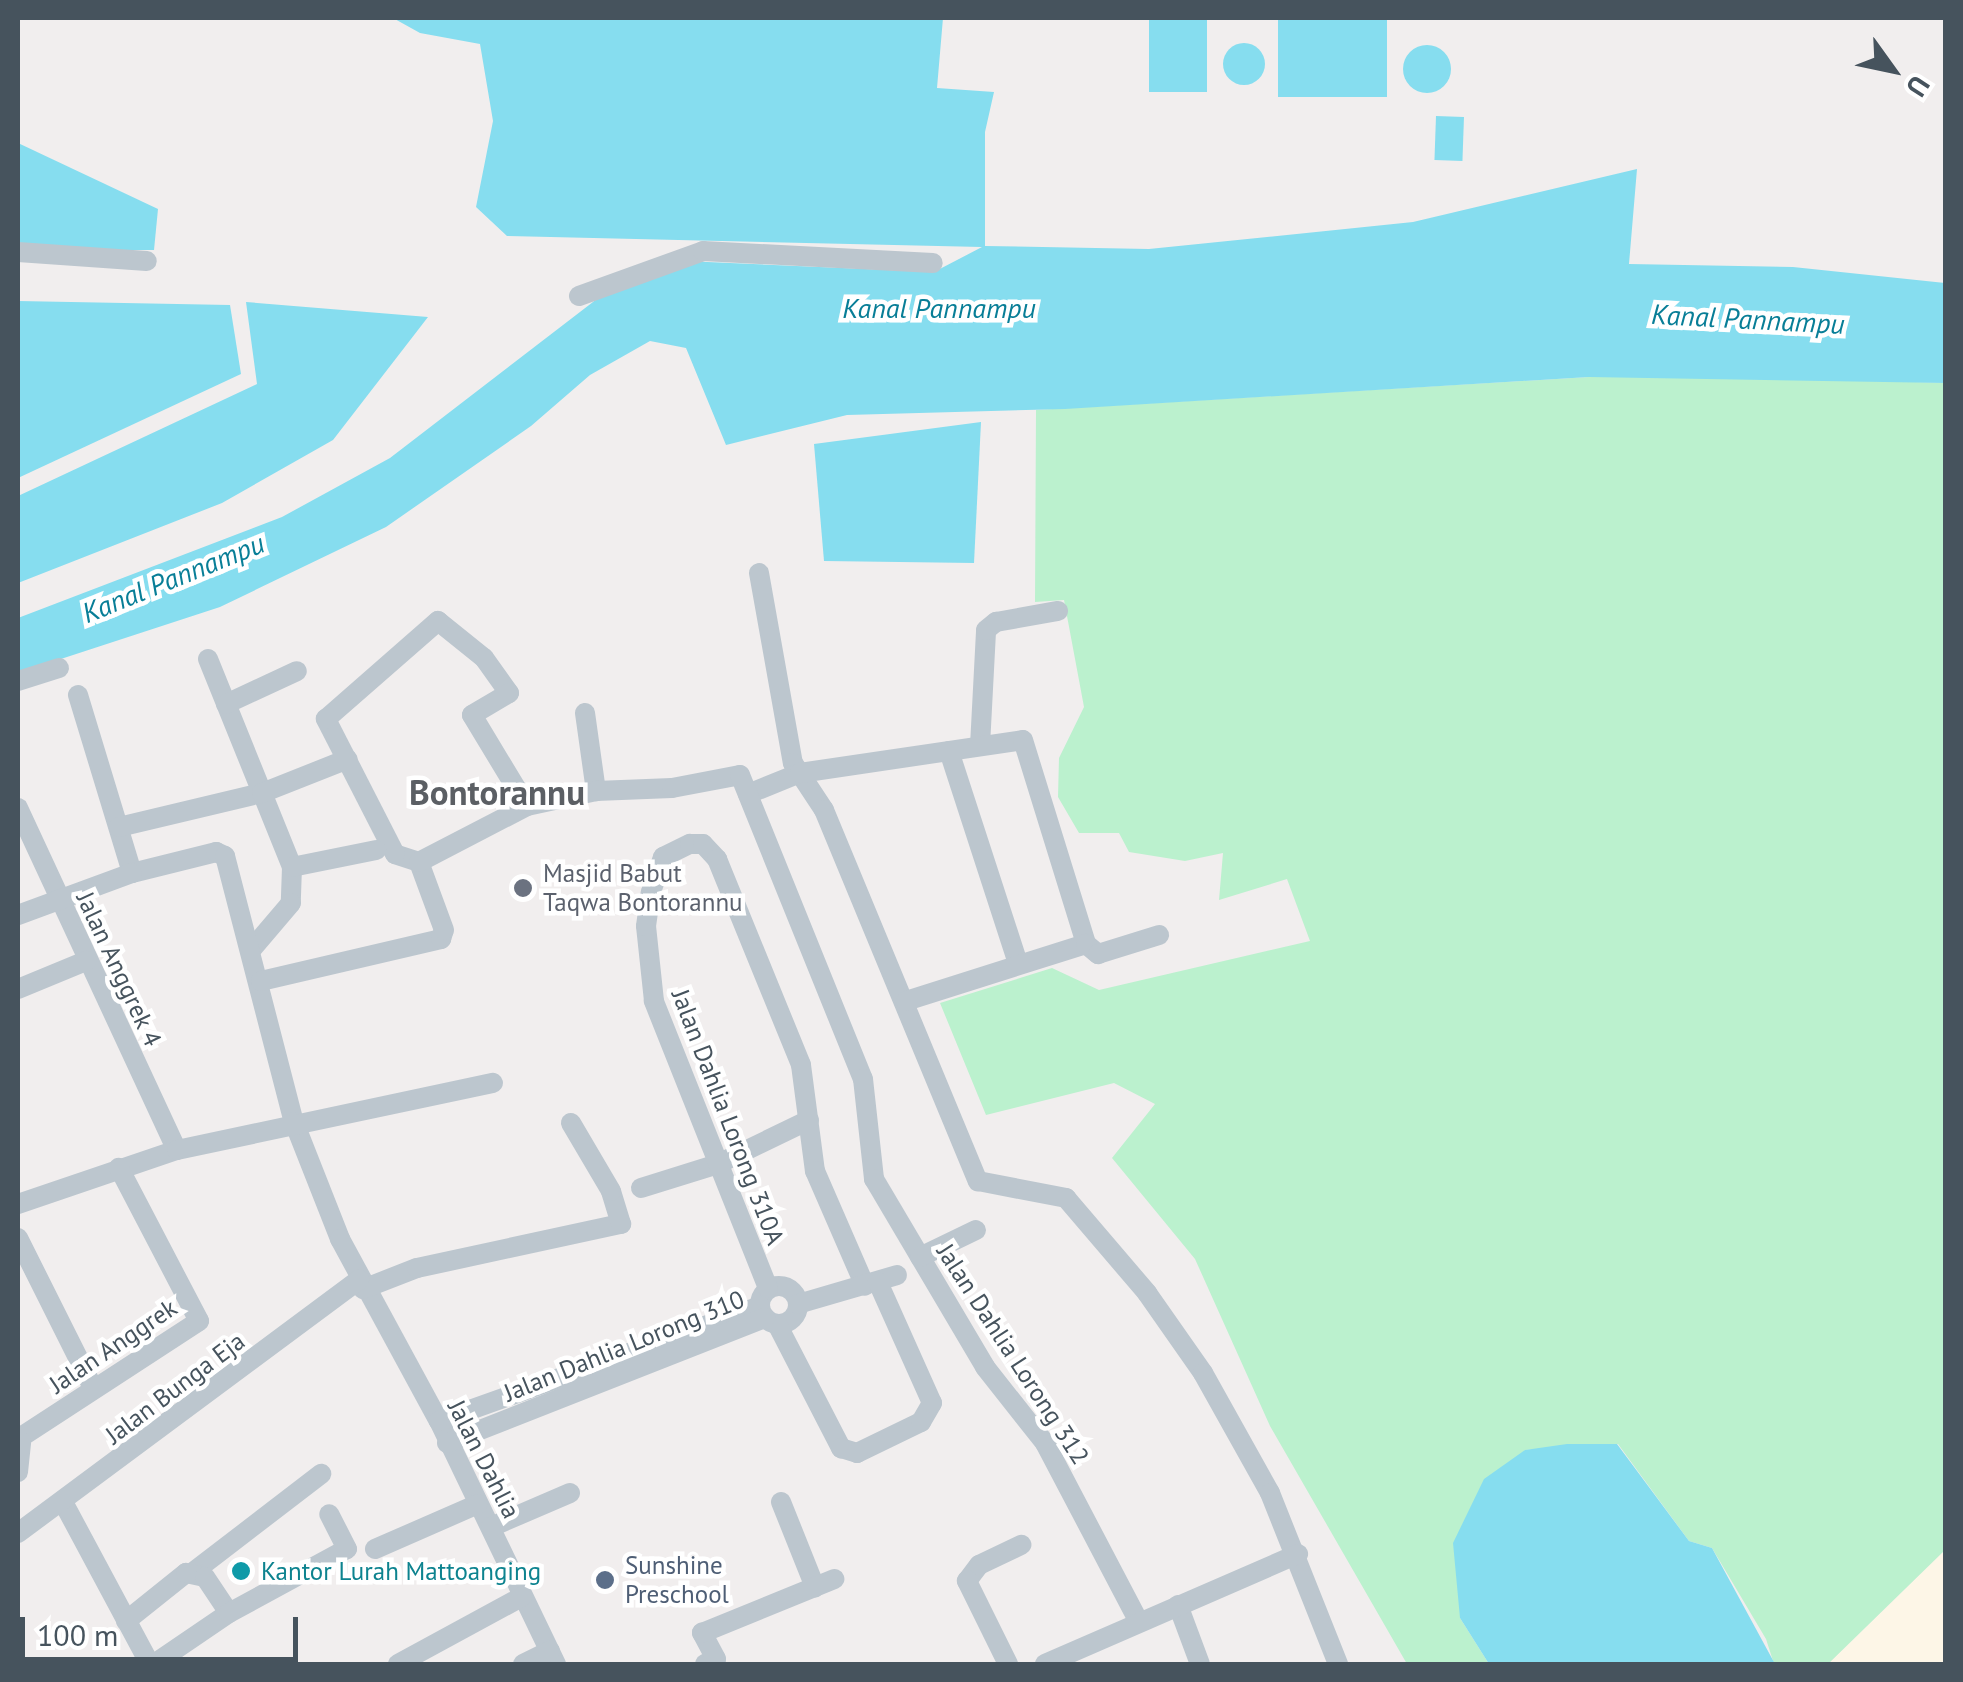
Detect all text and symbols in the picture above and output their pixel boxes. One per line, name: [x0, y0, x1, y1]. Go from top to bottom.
north arrow: [1843, 20, 1943, 120]
text: U: [1898, 69, 1939, 104]
water label: Kanal Pannampu: [842, 291, 1036, 325]
water label: Kanal Pannampu: [1650, 297, 1846, 341]
water label: Kanal Pannampu: [77, 526, 269, 630]
district label: Bontorannu: [409, 771, 585, 813]
place label: Masjid Babut Taqwa Bontorannu: [543, 859, 743, 918]
marker: Masjid Babut Taqwa Bontorannu: [512, 877, 534, 899]
street label: Jalan Anggrek 4: [70, 886, 168, 1052]
street label: Jalan Dahlia Lorong 310A: [665, 985, 791, 1249]
street label: Jalan Dahlia Lorong 312: [931, 1238, 1095, 1470]
street label: Jalan Dahlia Lorong 310: [499, 1284, 749, 1408]
street label: Jalan Anggrek: [43, 1292, 183, 1400]
street label: Jalan Bunga Eja: [100, 1326, 250, 1450]
street label: Jalan Dahlia: [441, 1395, 527, 1523]
place label: Sunshine Preschool: [625, 1551, 729, 1610]
place label: Kantor Lurah Mattoanging: [261, 1556, 541, 1586]
marker: Kantor Lurah Mattoanging: [230, 1560, 252, 1582]
marker: Sunshine Preschool: [594, 1569, 616, 1591]
scale bar: [25, 1597, 302, 1659]
text: 100 m: [37, 1615, 118, 1654]

